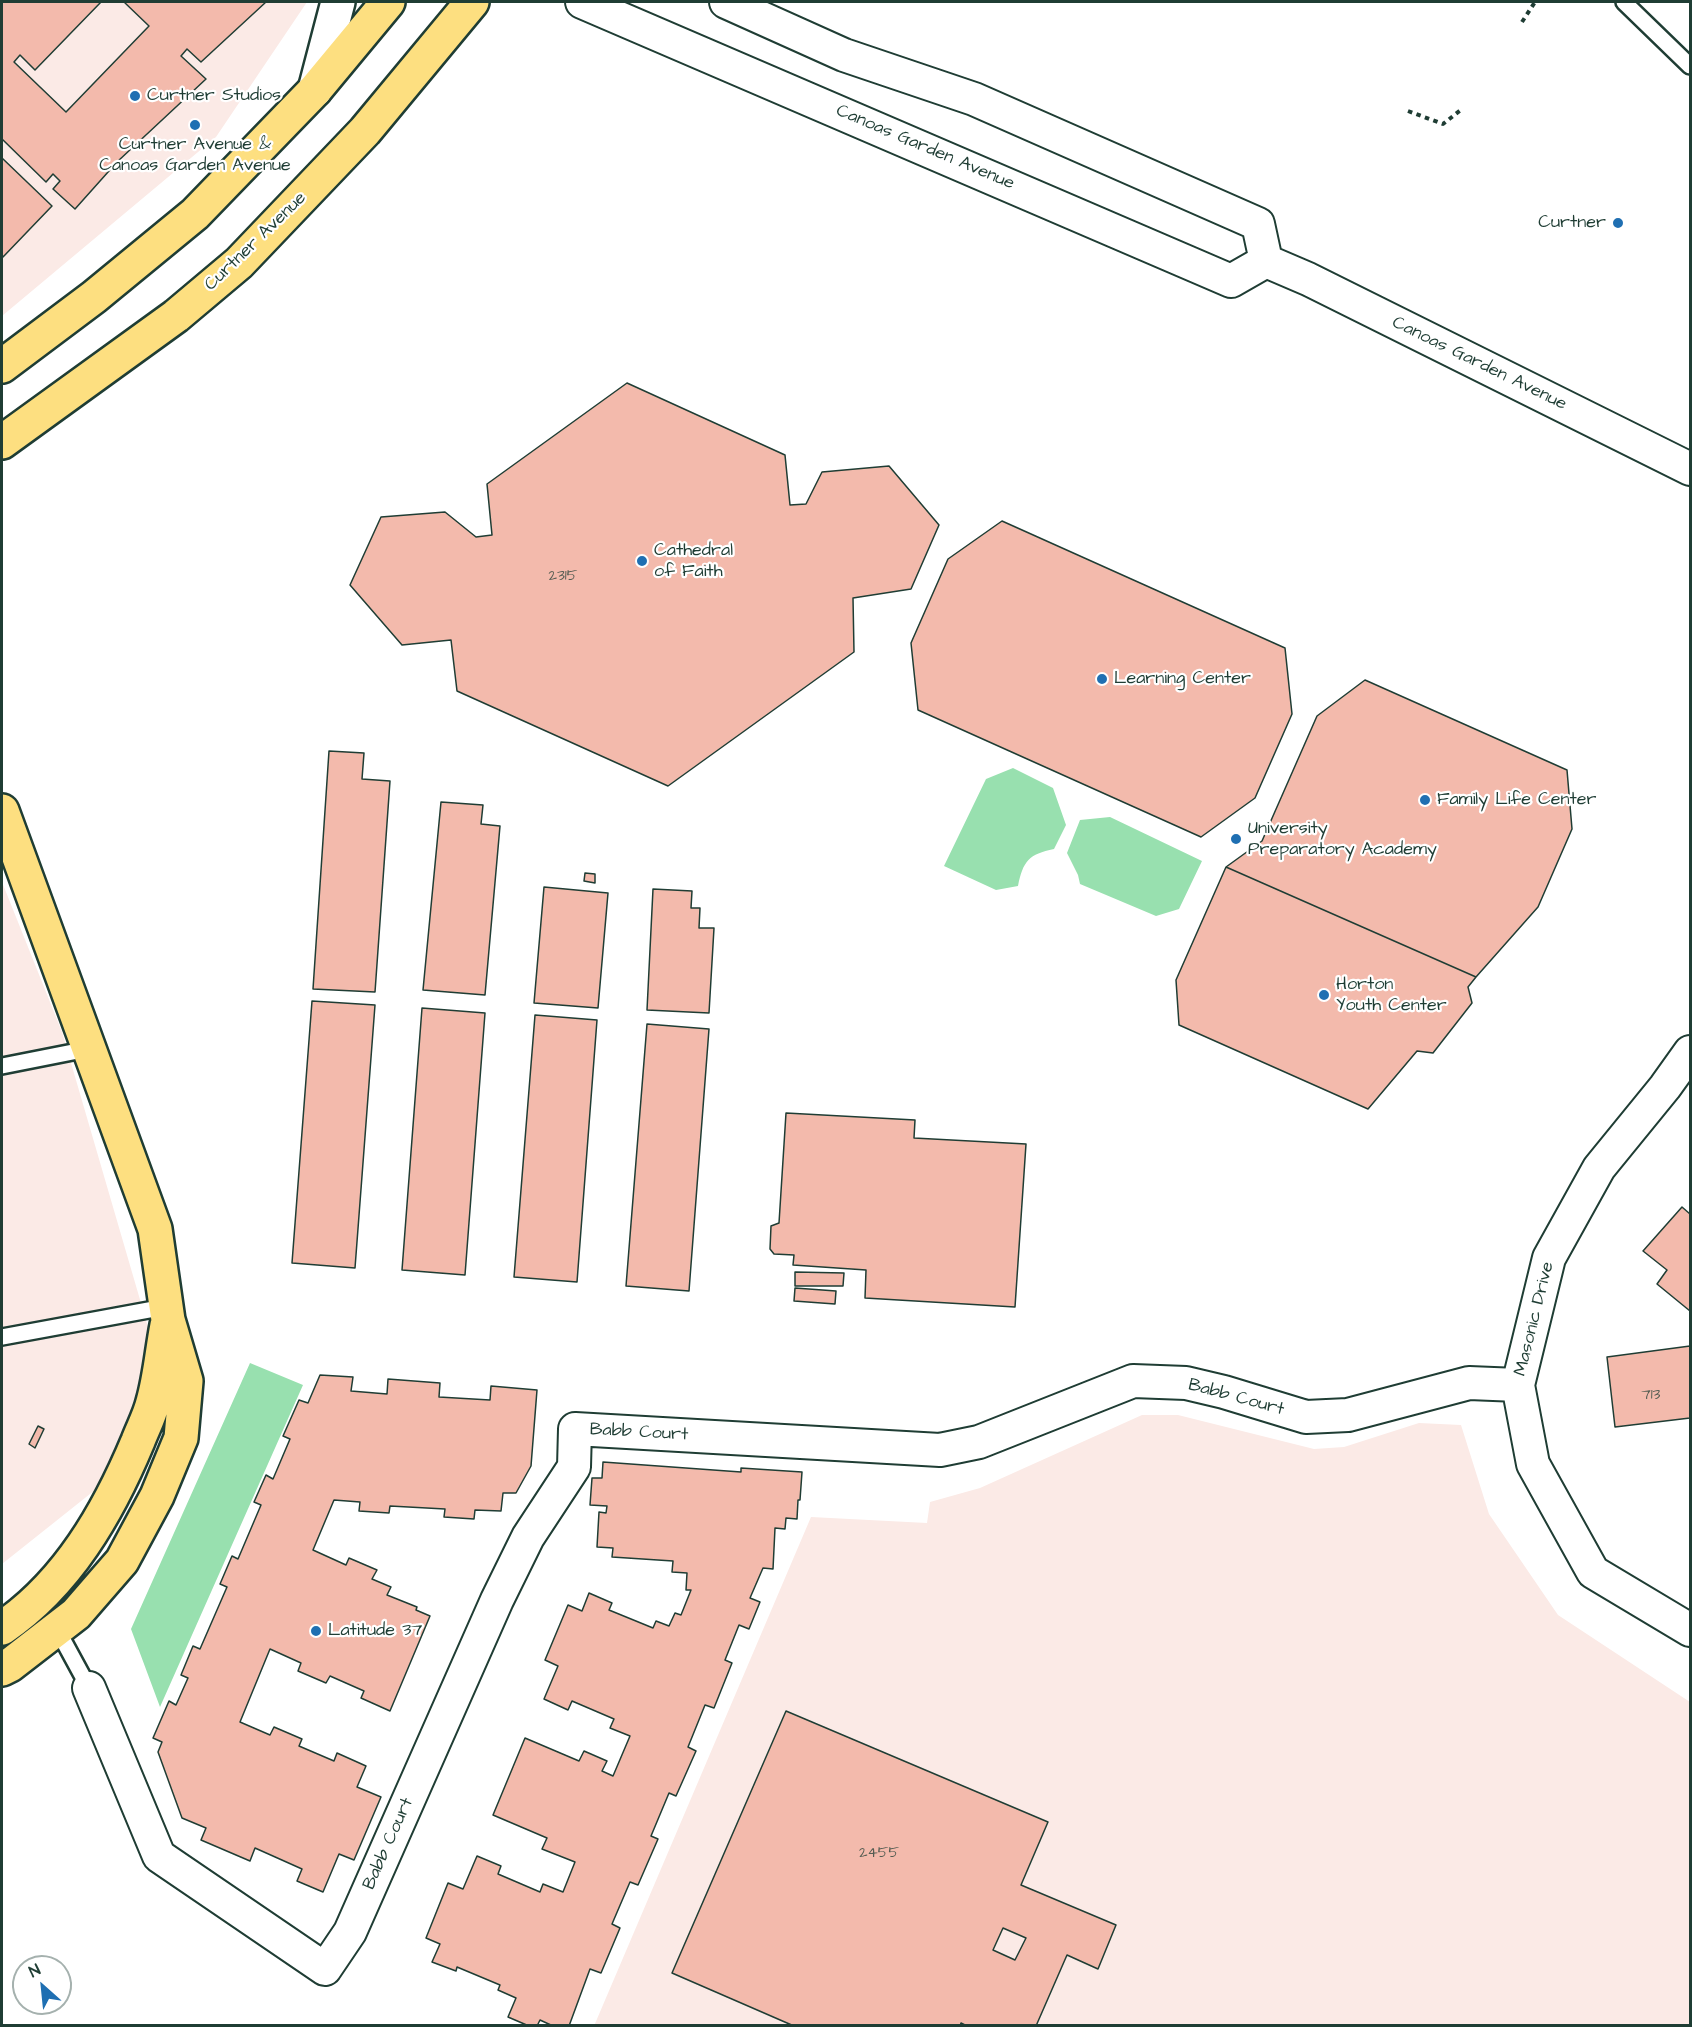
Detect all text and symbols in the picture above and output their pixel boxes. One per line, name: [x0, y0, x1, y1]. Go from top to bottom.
place label: Curtner Studios: [147, 85, 281, 107]
marker: Curtner Studios: [128, 89, 142, 103]
street label: Canoas Garden Avenue: [833, 101, 1017, 195]
marker: Curtner Avenue & Canoas Garden Avenue: [188, 118, 202, 132]
place label: Curtner Avenue & Canoas Garden Avenue: [99, 134, 291, 176]
street label: Curtner Avenue: [200, 188, 312, 296]
place label: Curtner: [1538, 212, 1606, 234]
marker: Curtner: [1611, 216, 1625, 230]
street label: Canoas Garden Avenue: [1388, 312, 1570, 416]
place label: Cathedral of Faith: [654, 540, 733, 582]
marker: Cathedral of Faith: [635, 554, 649, 568]
house number: 2315: [549, 568, 577, 586]
place label: Learning Center: [1114, 668, 1251, 690]
marker: Learning Center: [1095, 672, 1109, 686]
place label: Family Life Center: [1437, 789, 1597, 811]
marker: Family Life Center: [1418, 793, 1432, 807]
place label: University Preparatory Academy: [1248, 818, 1437, 860]
marker: University Preparatory Academy: [1229, 832, 1243, 846]
place label: Horton Youth Center: [1336, 974, 1447, 1016]
marker: Horton Youth Center: [1317, 988, 1331, 1002]
street label: Masonic Drive: [1510, 1260, 1560, 1378]
street label: Babb Court: [1186, 1375, 1286, 1421]
house number: 713: [1642, 1387, 1660, 1405]
street label: Babb Court: [589, 1420, 689, 1446]
place label: Latitude 37: [328, 1620, 422, 1642]
marker: Latitude 37: [309, 1624, 323, 1638]
street label: Babb Court: [359, 1795, 419, 1893]
house number: 2455: [859, 1845, 899, 1863]
north arrow: [12, 1955, 72, 2015]
text: N: [25, 1959, 44, 1983]

